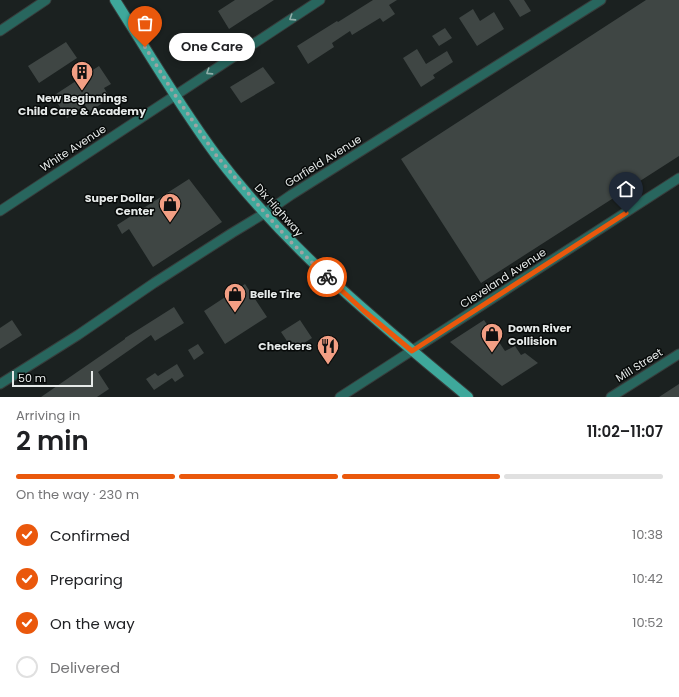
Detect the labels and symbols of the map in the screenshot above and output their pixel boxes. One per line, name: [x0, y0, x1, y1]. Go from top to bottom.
pin: [128, 6, 162, 47]
one-way arrow: [289, 13, 296, 21]
callout: One Care: [169, 33, 255, 61]
building icon: New Beginnings Child Care & Academy: [69, 59, 95, 92]
one-way arrow: [206, 68, 213, 75]
place label: New Beginnings Child Care & Academy: [18, 90, 146, 119]
street label: White Avenue: [37, 121, 109, 175]
street label: Garfield Avenue: [282, 131, 365, 191]
pin: [609, 172, 643, 213]
street label: Dix Highway: [251, 180, 308, 241]
place label: Super Dollar Center: [85, 190, 154, 219]
shop icon: Super Dollar Center: [157, 191, 183, 224]
street label: Cleveland Avenue: [457, 244, 549, 312]
courier: [307, 257, 347, 297]
shop icon: Belle Tire: [222, 281, 248, 314]
place label: Belle Tire: [250, 286, 301, 302]
place label: Down River Collision: [508, 320, 571, 349]
shop icon: Down River Collision: [479, 321, 505, 354]
restaurant icon: Checkers: [315, 333, 341, 366]
place label: Checkers: [258, 338, 312, 354]
street label: Mill Street: [612, 344, 666, 386]
scale bar: [12, 369, 93, 388]

